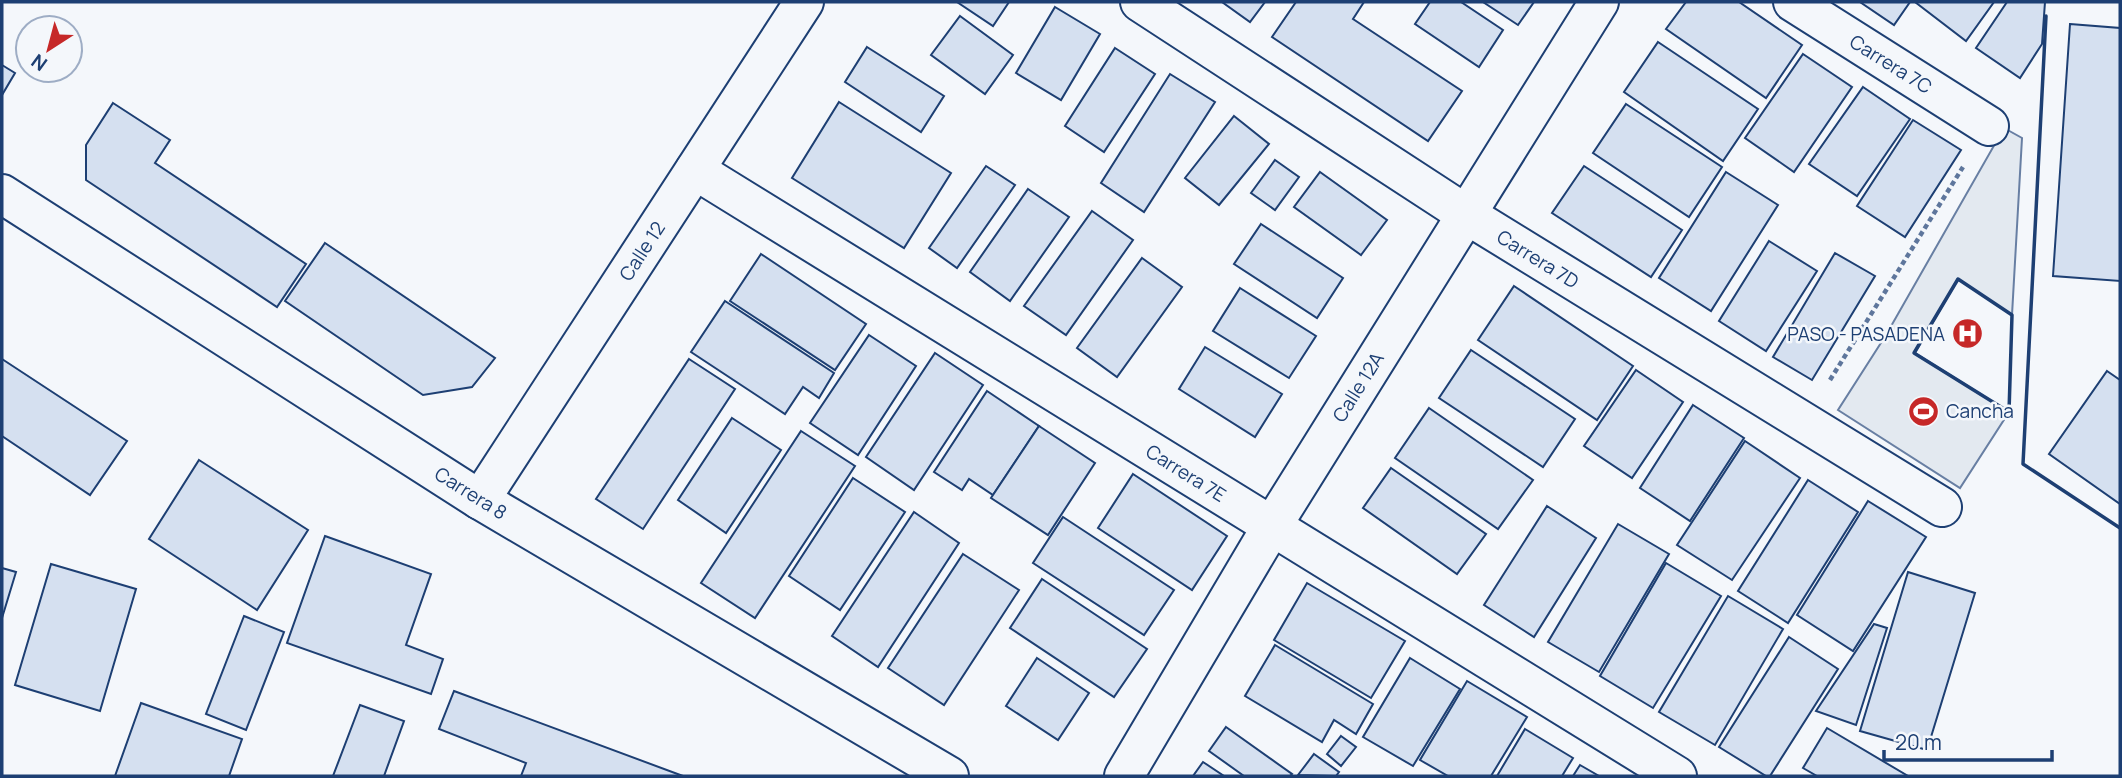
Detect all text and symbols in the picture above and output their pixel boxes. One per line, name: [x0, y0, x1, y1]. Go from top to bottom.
north arrow: [14, 14, 84, 84]
street label: Carrera 7C: [1845, 28, 1937, 100]
text: N: [26, 48, 52, 77]
street label: Calle 12: [613, 216, 671, 286]
street label: Carrera 7D: [1492, 224, 1584, 294]
hospital icon: PASO - PASADENA: [1951, 317, 1985, 351]
place label: PASO - PASADENA: [1787, 321, 1945, 347]
street label: Calle 12A: [1326, 347, 1390, 427]
sports icon: Cancha: [1906, 394, 1940, 428]
place label: Cancha: [1946, 398, 2014, 424]
street label: Carrera 7E: [1141, 438, 1231, 508]
street label: Carrera 8: [430, 461, 512, 525]
scale bar: [1884, 718, 2052, 762]
text: 20 m: [1895, 728, 1942, 756]

